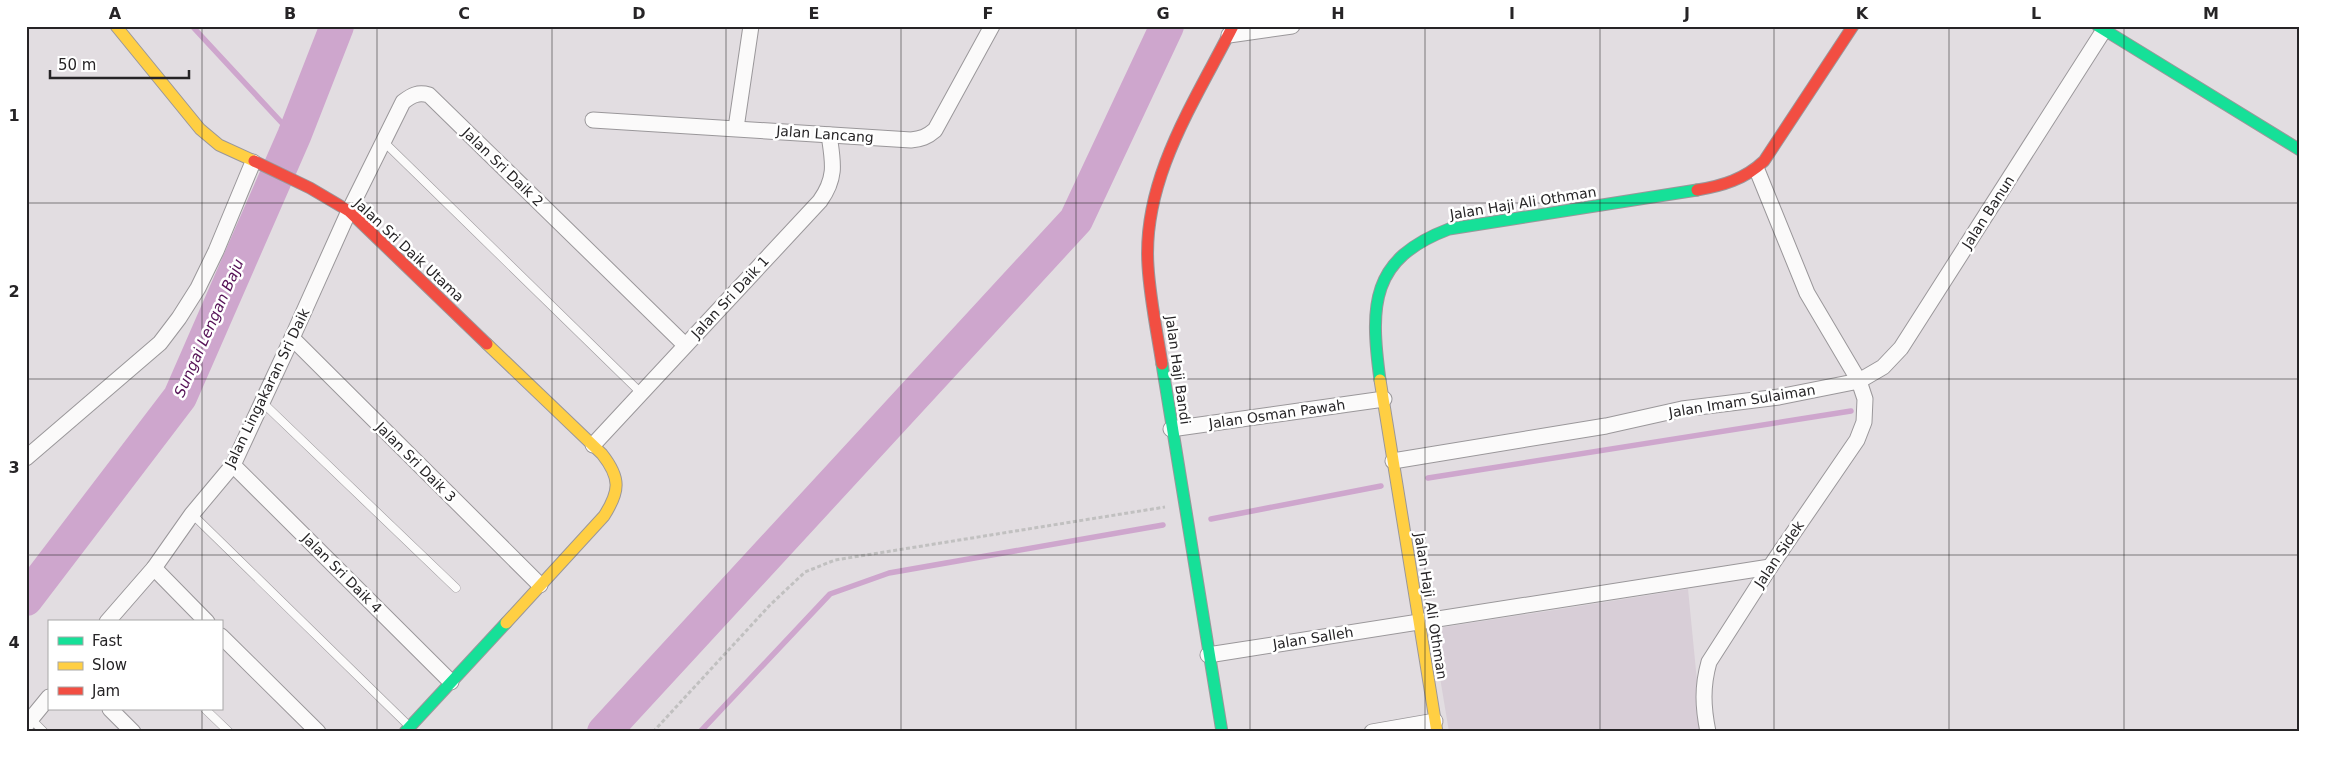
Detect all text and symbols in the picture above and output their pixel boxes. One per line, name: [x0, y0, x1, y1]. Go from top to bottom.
text: A: [109, 4, 122, 23]
text: B: [284, 4, 296, 23]
text: C: [458, 4, 470, 23]
text: D: [632, 4, 646, 23]
text: E: [809, 4, 819, 23]
text: F: [983, 4, 993, 23]
text: G: [1156, 4, 1170, 23]
text: H: [1331, 4, 1345, 23]
text: I: [1509, 4, 1515, 23]
text: J: [1683, 4, 1690, 23]
text: K: [1856, 4, 1869, 23]
text: L: [2031, 4, 2041, 23]
text: M: [2203, 4, 2219, 23]
scale bar: [50, 48, 189, 80]
text: 50 m: [58, 56, 96, 74]
text: 1: [8, 106, 20, 125]
street label: Jalan Lancang: [775, 123, 874, 145]
street label: Jalan Sri Daik 2: [459, 124, 547, 210]
street label: Jalan Banun: [1958, 173, 2017, 252]
street label: Jalan Haji Ali Othman: [1448, 184, 1597, 223]
street label: Jalan Sri Daik Utama: [350, 194, 467, 305]
street label: Jalan Sri Daik 1: [687, 253, 772, 342]
water label: Sungai Lengan Baju: [170, 256, 248, 400]
text: 2: [8, 282, 20, 301]
street label: Jalan Lingakaran Sri Daik: [221, 305, 313, 471]
street label: Jalan Haji Bandi: [1162, 314, 1194, 425]
street label: Jalan Imam Sulaiman: [1667, 382, 1816, 421]
street label: Jalan Osman Pawah: [1207, 396, 1346, 432]
street label: Jalan Sri Daik 3: [372, 418, 459, 505]
text: 3: [8, 458, 20, 477]
street label: Jalan Sidek: [1750, 517, 1808, 591]
street label: Jalan Sri Daik 4: [298, 529, 385, 616]
street label: Jalan Haji Ali Othman: [1411, 531, 1450, 680]
legend: [48, 620, 222, 710]
street label: Jalan Salleh: [1271, 624, 1354, 652]
text: Fast: [92, 632, 122, 650]
text: 4: [8, 633, 20, 652]
text: Slow: [92, 656, 127, 674]
text: Jam: [91, 682, 120, 700]

